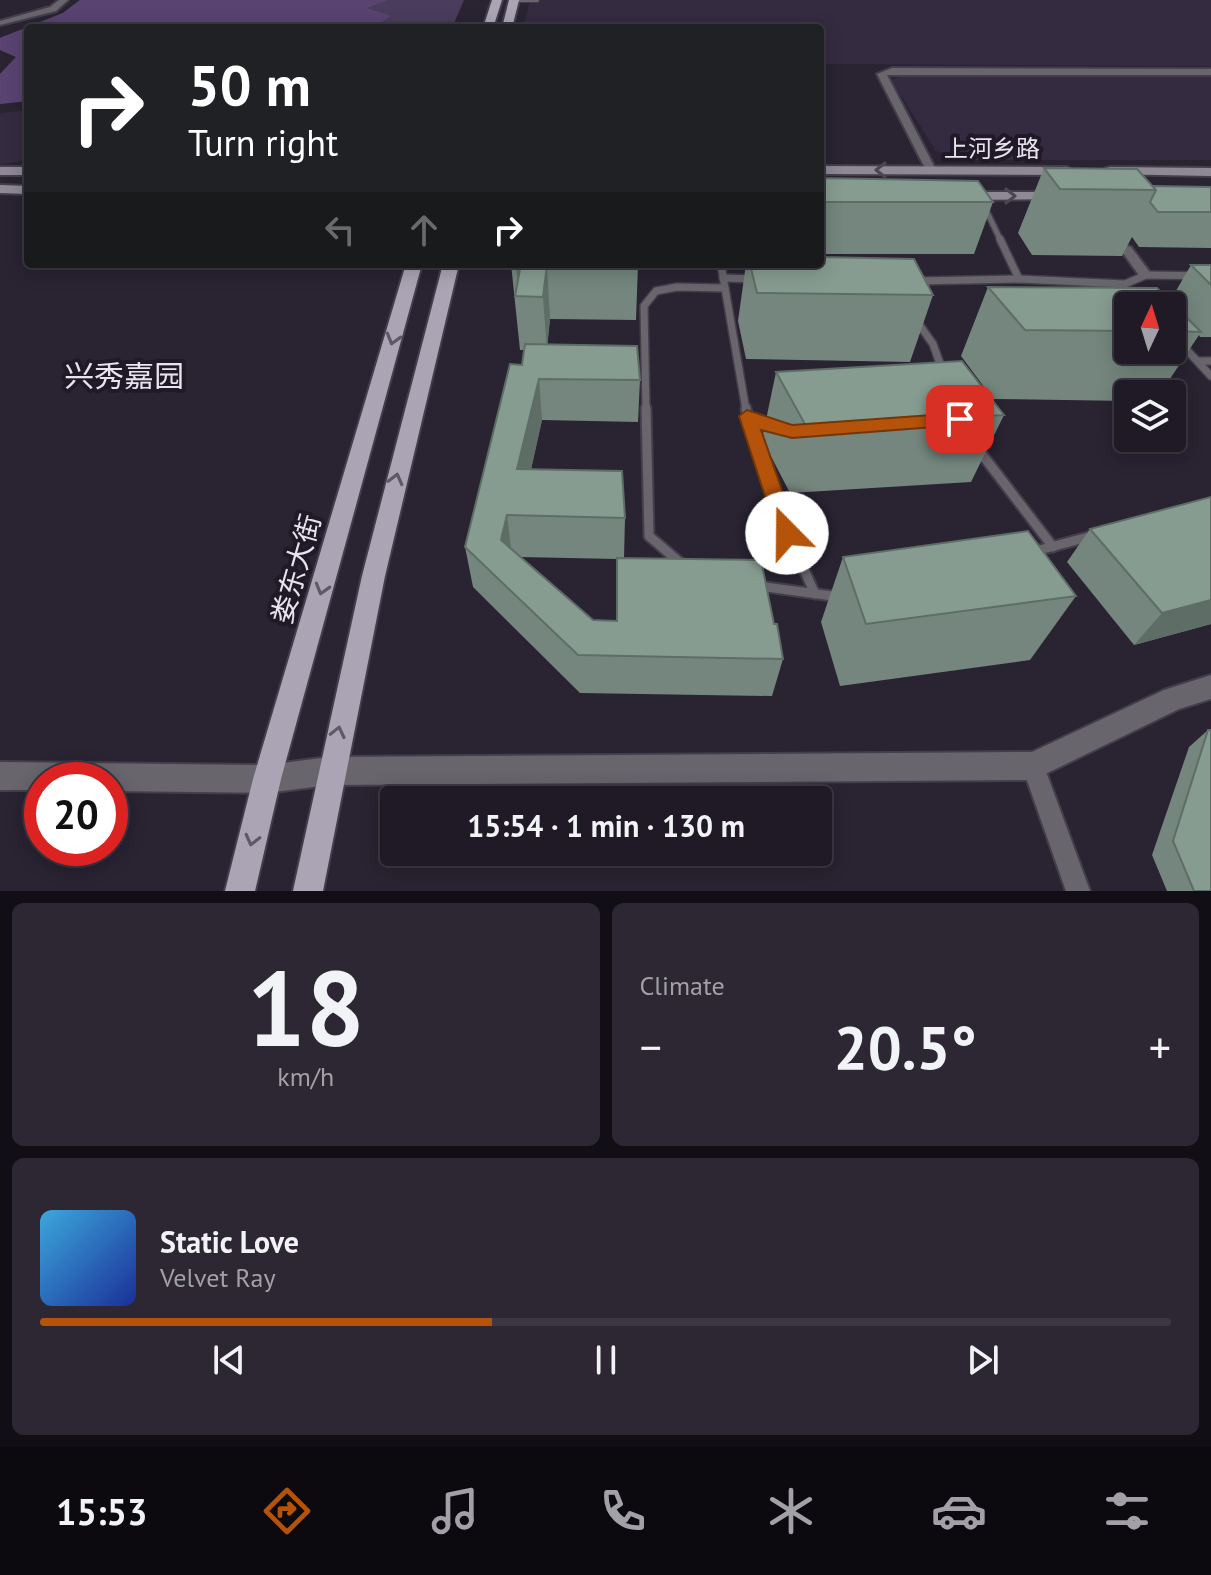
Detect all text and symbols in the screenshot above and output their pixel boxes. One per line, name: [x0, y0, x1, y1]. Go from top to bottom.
text: 50 m: [188, 49, 311, 121]
icon: right: [56, 56, 160, 160]
text: Turn right: [188, 119, 338, 166]
street label: 上河乡路: [944, 133, 1040, 164]
one-way arrow: [874, 161, 887, 179]
one-way arrow: [1004, 187, 1017, 205]
icon: left: [318, 208, 362, 252]
icon: ahead: [402, 208, 446, 252]
icon: right: [486, 208, 530, 252]
north arrow: [1114, 292, 1186, 364]
map controls: [1114, 292, 1186, 452]
one-way arrow: [386, 332, 402, 345]
district label: 兴秀嘉园: [64, 356, 184, 395]
button: layers: [1114, 380, 1186, 452]
pin: [926, 385, 994, 453]
icon: arrive: [938, 397, 982, 441]
one-way arrow: [387, 472, 404, 486]
position arrow: [745, 491, 829, 575]
street label: 娄东大街: [262, 510, 329, 628]
one-way arrow: [314, 582, 331, 595]
one-way arrow: [328, 725, 345, 739]
speed limit sign: 20: [24, 762, 128, 866]
text: 15:54 · 1 min · 130 m: [467, 806, 745, 845]
one-way arrow: [245, 832, 262, 846]
text: 18: [247, 940, 365, 1075]
text: Climate: [640, 969, 725, 1002]
text: 20.5°: [834, 1008, 977, 1086]
text: −: [640, 1018, 662, 1075]
text: +: [1149, 1018, 1171, 1075]
text: km/h: [277, 1060, 334, 1093]
text: Static Love: [160, 1222, 299, 1261]
text: Velvet Ray: [160, 1261, 276, 1294]
icon: previous: [207, 1338, 251, 1382]
icon: pause: [584, 1338, 628, 1382]
icon: next: [961, 1338, 1005, 1382]
icon: directions: [259, 1483, 315, 1539]
icon: music: [427, 1483, 483, 1539]
icon: phone: [595, 1483, 651, 1539]
icon: climate: [763, 1483, 819, 1539]
icon: car: [931, 1483, 987, 1539]
icon: filters: [1099, 1483, 1155, 1539]
text: 15:53: [56, 1488, 147, 1535]

